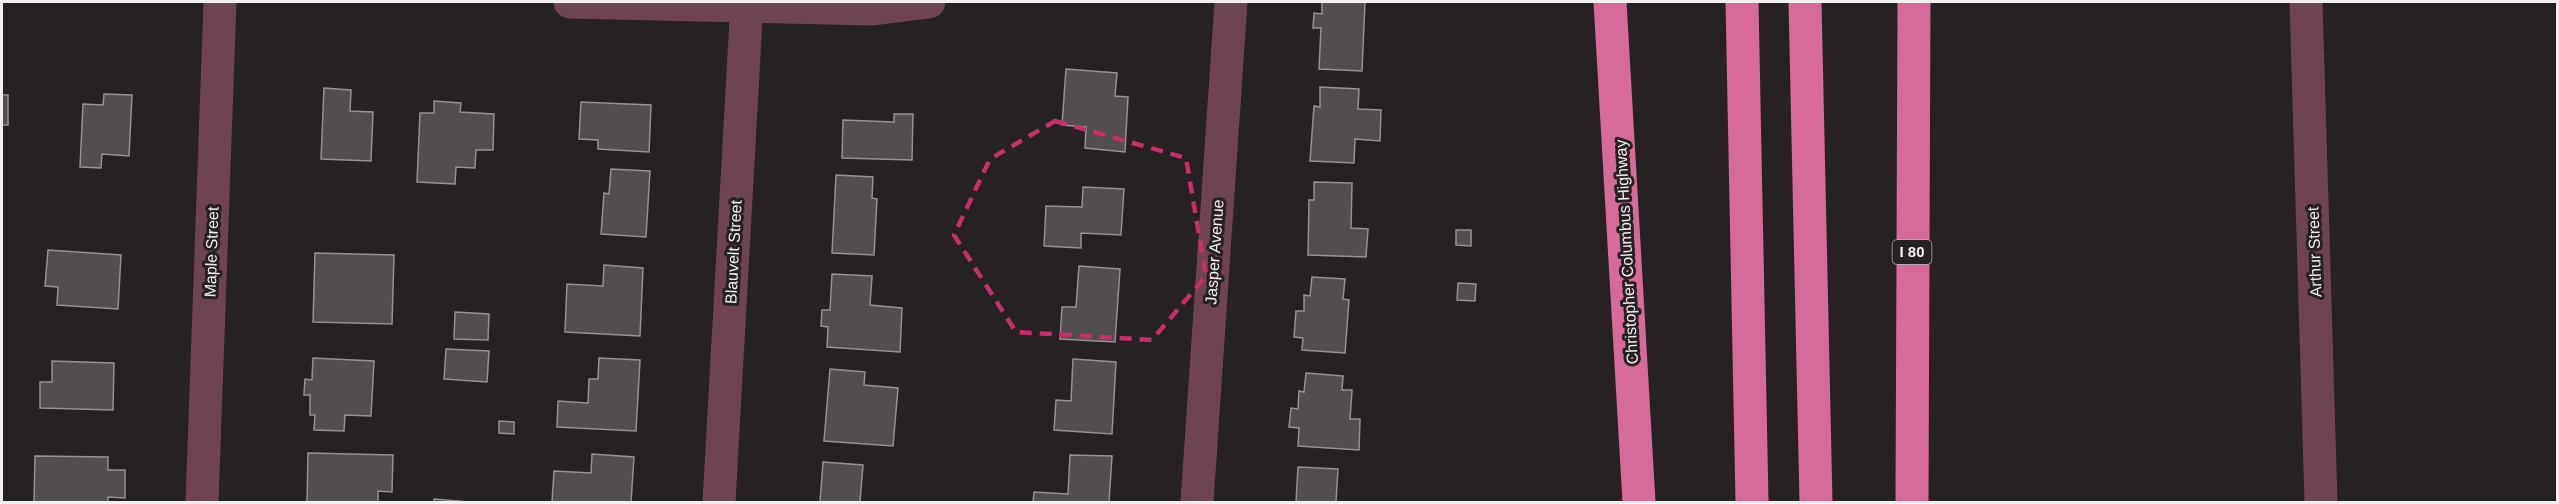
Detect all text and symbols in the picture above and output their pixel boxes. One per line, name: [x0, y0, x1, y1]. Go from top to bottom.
street label: Christopher Columbus Highway: [1612, 139, 1641, 365]
street label: Blauvelt Street: [722, 199, 745, 304]
street label: Jasper Avenue: [1202, 199, 1227, 305]
street label: Maple Street: [201, 206, 222, 298]
street label: Arthur Street: [2304, 206, 2325, 298]
road number: I 80: [1892, 240, 1932, 264]

